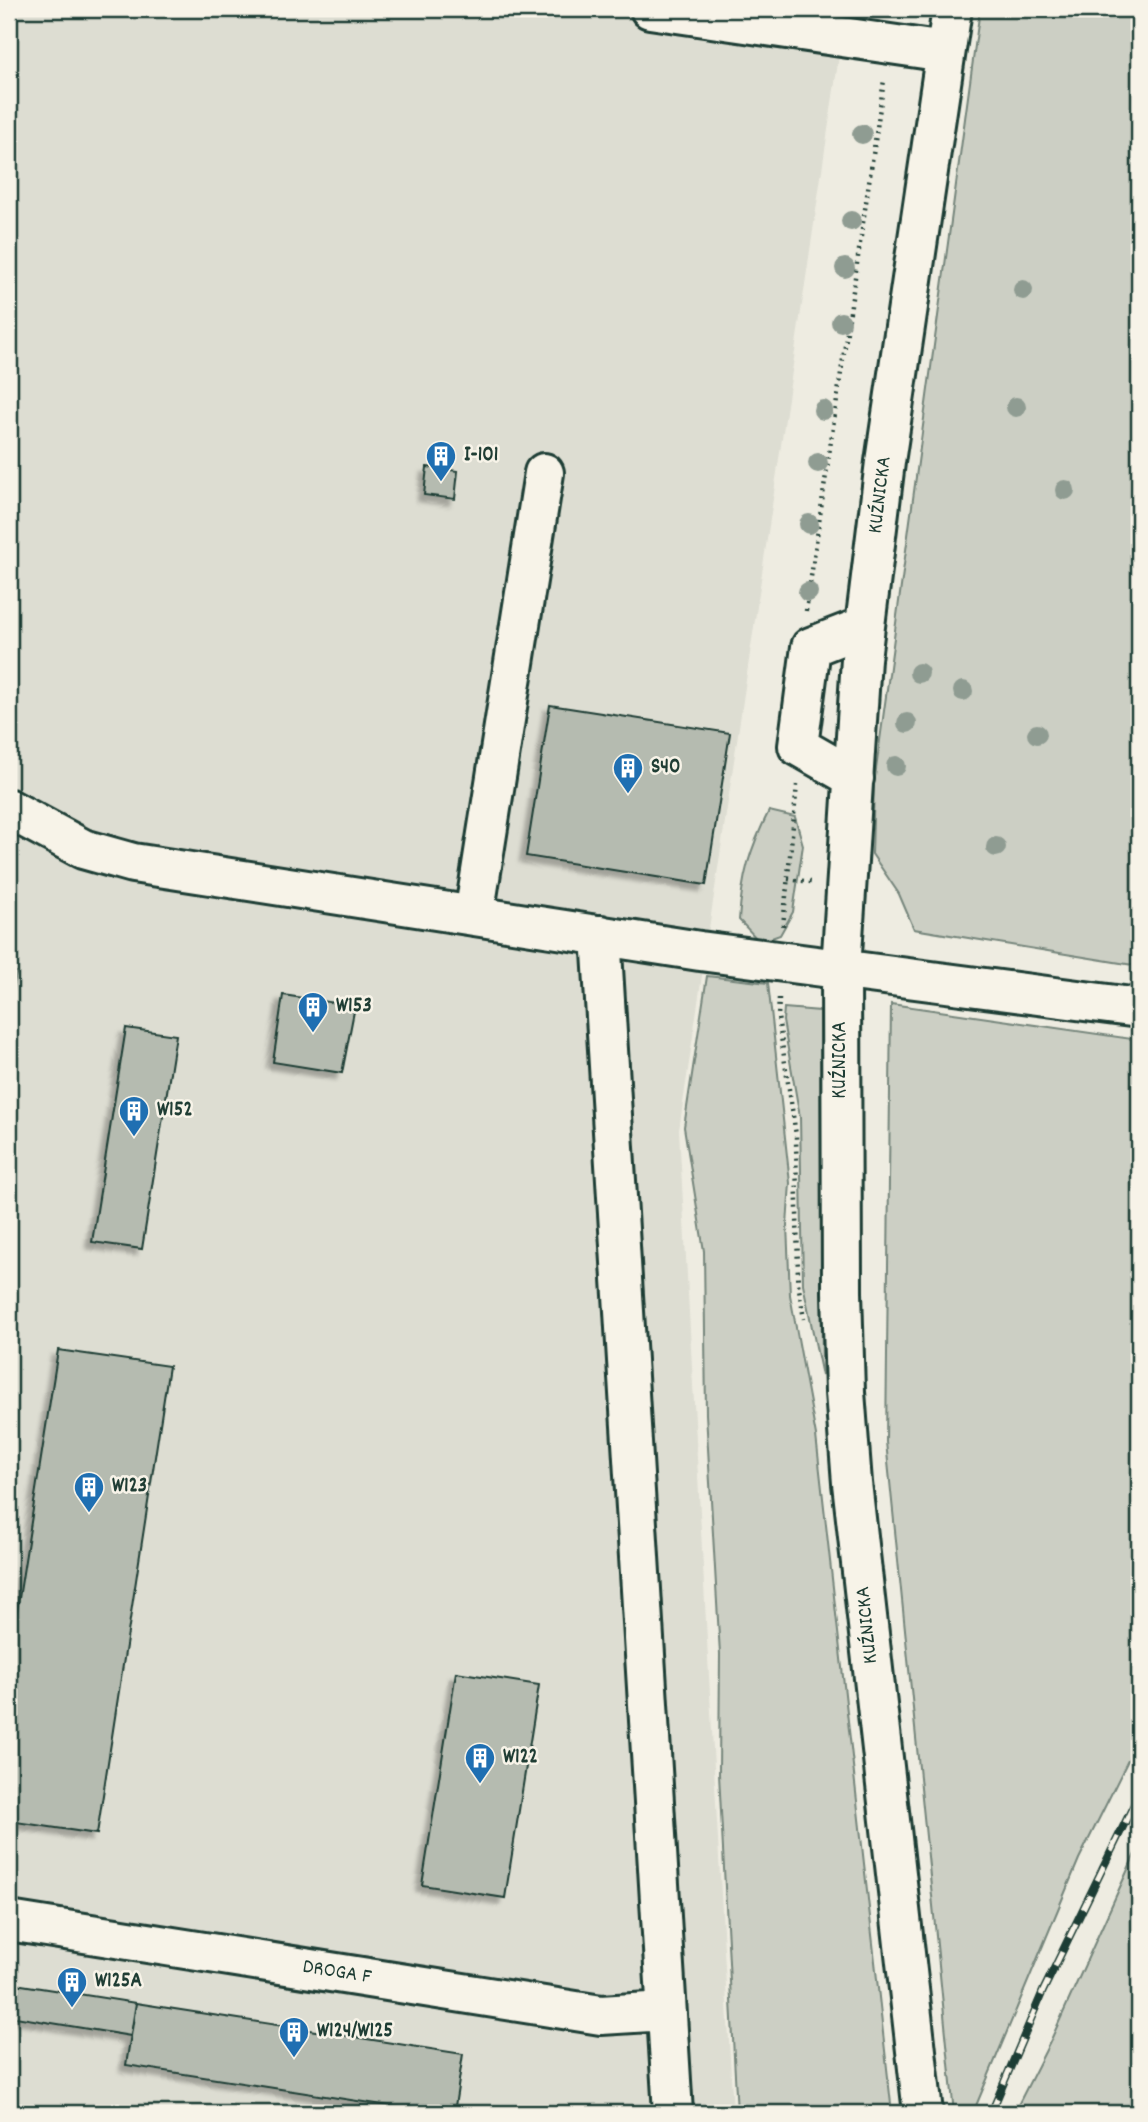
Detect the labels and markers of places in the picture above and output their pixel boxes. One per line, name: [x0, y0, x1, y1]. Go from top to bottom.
building icon: I-101: [424, 439, 458, 483]
place label: I-101: [464, 441, 498, 471]
building icon: S40: [611, 751, 645, 795]
place label: S40: [651, 753, 680, 783]
building icon: W153: [296, 990, 330, 1034]
place label: W153: [336, 992, 372, 1022]
building icon: W152: [117, 1094, 151, 1138]
place label: W152: [157, 1096, 193, 1126]
building icon: W123: [72, 1470, 106, 1514]
place label: W123: [112, 1472, 147, 1502]
building icon: W122: [463, 1741, 497, 1785]
place label: W122: [503, 1743, 538, 1773]
building icon: W125A: [55, 1965, 89, 2009]
place label: W125A: [95, 1967, 142, 1997]
building icon: W124/W125: [277, 2015, 311, 2059]
place label: W124/W125: [317, 2017, 393, 2047]

